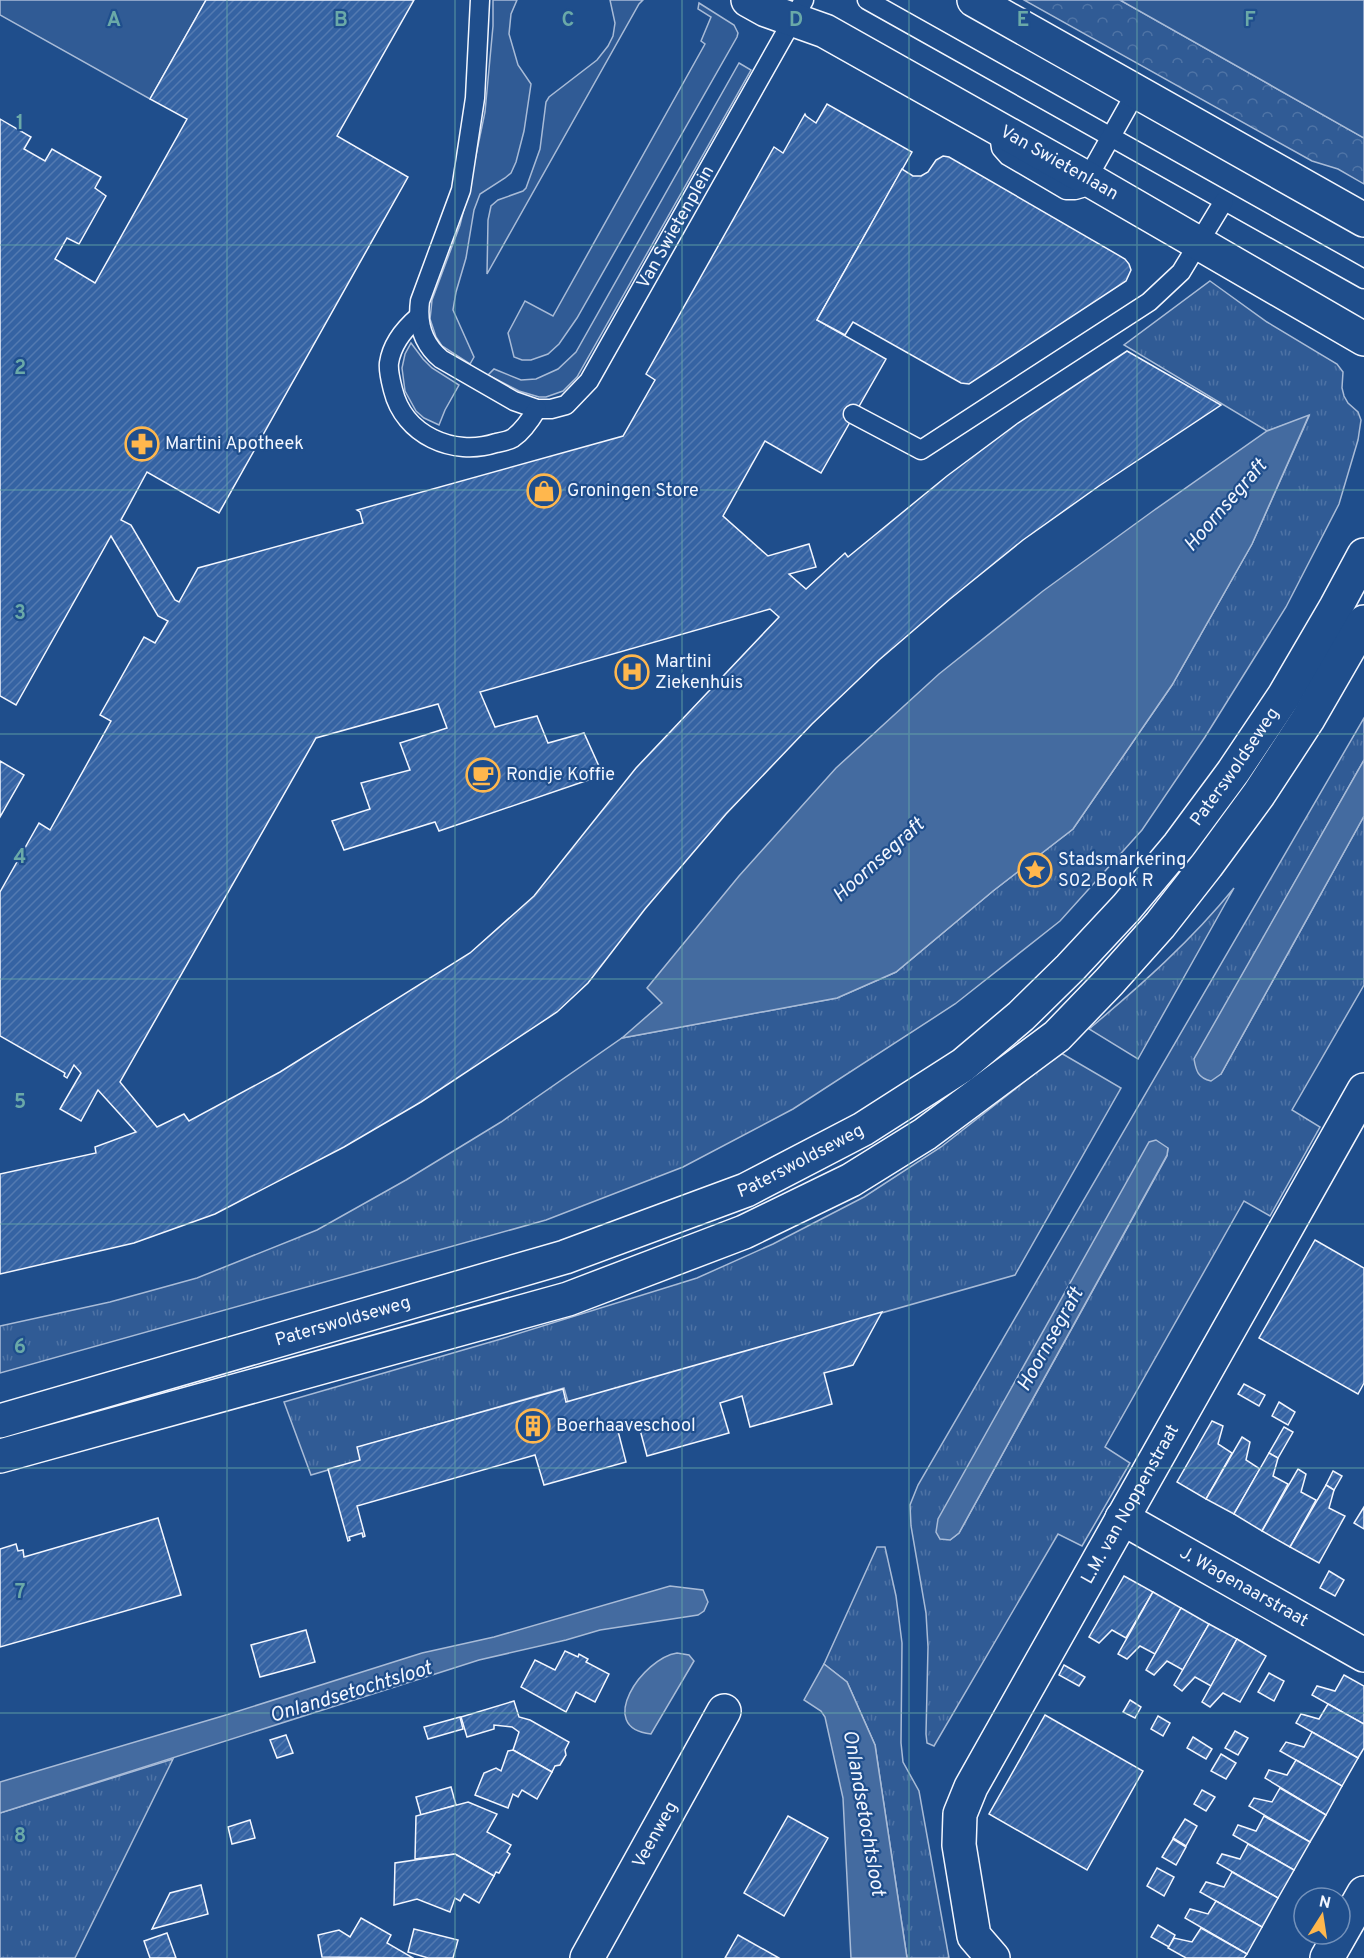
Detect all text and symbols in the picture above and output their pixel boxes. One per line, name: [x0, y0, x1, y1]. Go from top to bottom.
text: A: [107, 8, 121, 34]
text: B: [334, 8, 348, 34]
text: C: [562, 8, 574, 34]
text: D: [789, 8, 803, 34]
text: E: [1017, 8, 1029, 34]
text: F: [1244, 8, 1256, 34]
text: 1: [16, 111, 24, 137]
street label: Van Swietenlaan: [996, 120, 1123, 206]
street label: Van Swietenplein: [632, 162, 720, 293]
text: 2: [14, 356, 26, 382]
pharmacy icon: Martini Apotheek: [124, 426, 160, 462]
place label: Martini Apotheek: [165, 433, 304, 456]
water label: Hoornsegraft: [1179, 454, 1274, 558]
shop icon: Groningen Store: [526, 473, 562, 509]
place label: Groningen Store: [567, 480, 699, 503]
text: 3: [14, 601, 26, 627]
place label: Martini Ziekenhuis: [655, 651, 743, 695]
hospital icon: Martini Ziekenhuis: [614, 654, 650, 690]
street label: Paterswoldseweg: [1185, 703, 1285, 831]
cafe icon: Rondje Koffie: [465, 757, 501, 793]
place label: Rondje Koffie: [506, 764, 615, 787]
water label: Hoornsegraft: [828, 812, 931, 909]
text: 4: [14, 845, 26, 871]
place label: Stadsmarkering S02 Book R: [1058, 849, 1186, 893]
place icon: Stadsmarkering S02 Book R: [1017, 852, 1053, 888]
text: 5: [14, 1090, 26, 1116]
street label: Paterswoldseweg: [734, 1119, 868, 1204]
water label: Hoornsegraft: [1012, 1283, 1091, 1396]
street label: Paterswoldseweg: [272, 1291, 413, 1352]
text: 6: [14, 1335, 26, 1361]
building icon: Boerhaaveschool: [515, 1408, 551, 1444]
place label: Boerhaaveschool: [556, 1415, 696, 1438]
street label: L.M. van Noppenstraat: [1076, 1420, 1185, 1588]
street label: J. Wagenaarstraat: [1175, 1541, 1312, 1633]
text: 7: [15, 1580, 25, 1606]
water label: Onlandsetochtsloot: [267, 1656, 436, 1730]
water label: Onlandsetochtsloot: [836, 1728, 891, 1899]
street label: Veenweg: [628, 1797, 683, 1872]
text: 8: [14, 1824, 26, 1850]
north arrow: [1292, 1886, 1352, 1946]
text: N: [1317, 1892, 1332, 1914]

